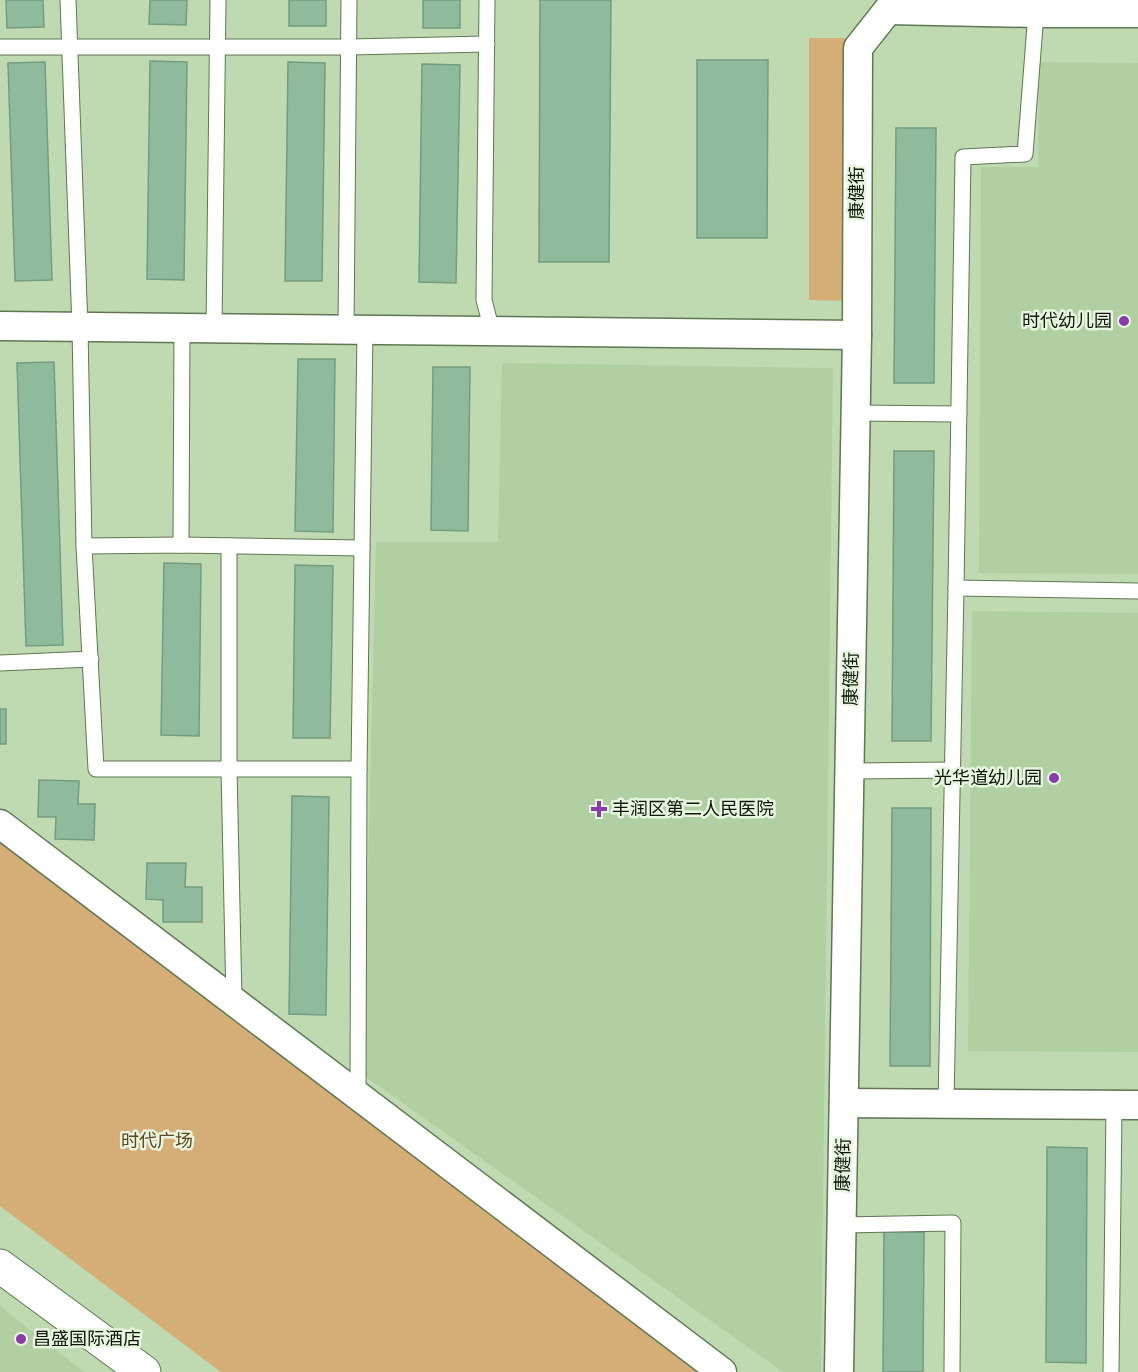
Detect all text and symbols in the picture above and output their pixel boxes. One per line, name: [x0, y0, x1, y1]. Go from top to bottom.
street label: 康健街: [846, 166, 867, 220]
place label: 时代幼儿园: [1022, 310, 1112, 331]
marker: 时代幼儿园: [1117, 314, 1131, 328]
street label: 康健街: [840, 652, 861, 706]
place label: 光华道幼儿园: [934, 767, 1042, 788]
marker: 光华道幼儿园: [1047, 771, 1061, 785]
place label: 丰润区第二人民医院: [612, 798, 774, 819]
marker: 丰润区第二人民医院: [590, 800, 608, 818]
park label: 时代广场: [121, 1130, 193, 1151]
street label: 康健街: [832, 1138, 853, 1192]
place label: 昌盛国际酒店: [33, 1328, 141, 1349]
marker: 昌盛国际酒店: [14, 1332, 28, 1346]

